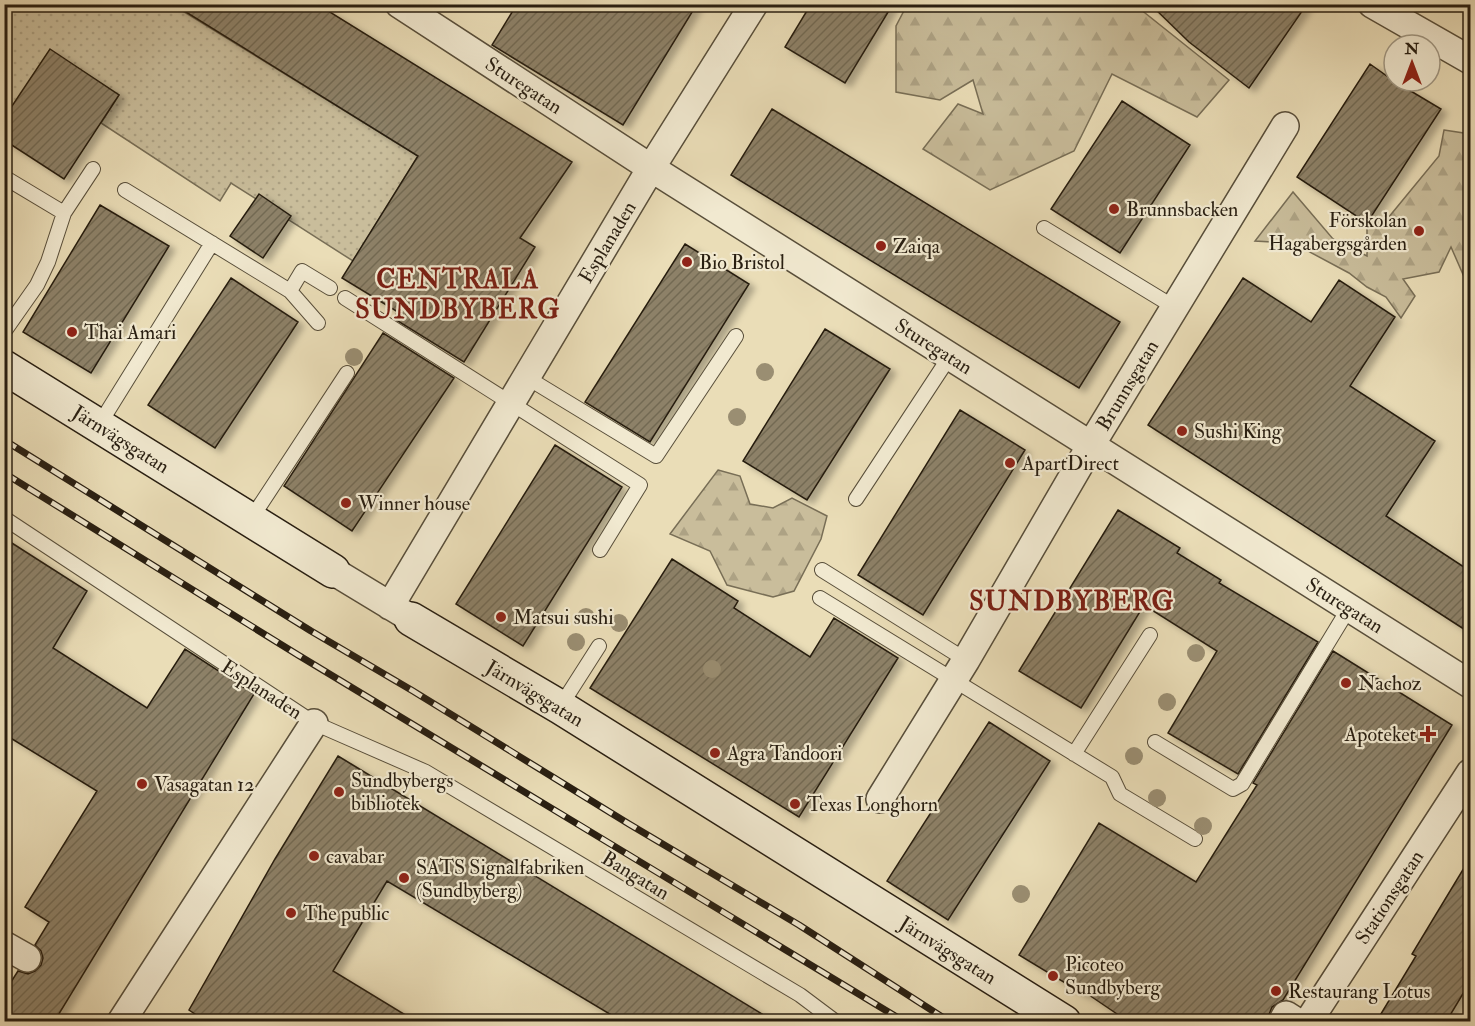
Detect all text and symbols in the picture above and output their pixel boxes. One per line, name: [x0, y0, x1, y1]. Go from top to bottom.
north arrow: [1382, 33, 1442, 93]
text: N: [1404, 39, 1420, 59]
street label: Sturegatan: [481, 51, 567, 120]
street label: Esplanaden: [573, 197, 643, 288]
place label: Brunnsbacken: [1126, 197, 1238, 222]
marker: Brunnsbacken: [1107, 202, 1121, 216]
place label: Förskolan Hagabergsgården: [1268, 208, 1407, 256]
marker: Förskolan Hagabergsgården: [1412, 224, 1426, 238]
place label: Zaiqa: [893, 234, 941, 259]
marker: Zaiqa: [874, 239, 888, 253]
place label: Bio Bristol: [699, 250, 785, 275]
marker: Bio Bristol: [680, 255, 694, 269]
district label: CENTRALA SUNDBYBERG: [355, 264, 561, 326]
street label: Sturegatan: [890, 313, 977, 380]
place label: Thai Amari: [84, 320, 176, 345]
marker: Thai Amari: [65, 325, 79, 339]
street label: Brunnsgatan: [1091, 335, 1164, 435]
street label: Järnvägsgatan: [67, 399, 174, 479]
place label: Sushi King: [1194, 419, 1283, 444]
marker: Sushi King: [1175, 424, 1189, 438]
place label: ApartDirect: [1021, 451, 1119, 477]
marker: ApartDirect: [1003, 456, 1017, 470]
place label: Winner house: [357, 491, 470, 516]
marker: Winner house: [339, 496, 353, 510]
street label: Sturegatan: [1301, 572, 1388, 639]
district label: SUNDBYBERG: [969, 586, 1175, 618]
place label: Matsui sushi: [513, 605, 614, 630]
marker: Matsui sushi: [494, 610, 508, 624]
street label: Esplanaden: [216, 654, 307, 726]
street label: Järnvägsgatan: [480, 654, 588, 732]
place label: Nachoz: [1358, 671, 1422, 696]
marker: Nachoz: [1339, 676, 1353, 690]
place label: Apoteket: [1344, 722, 1417, 748]
marker: Apoteket: [1421, 727, 1435, 741]
place label: Agra Tandoori: [726, 741, 842, 766]
marker: Agra Tandoori: [708, 746, 722, 760]
place label: Sundbybergs bibliotek: [351, 768, 453, 816]
place label: Vasagatan 12: [154, 772, 254, 797]
marker: Vasagatan 12: [135, 777, 149, 791]
marker: Sundbybergs bibliotek: [332, 785, 346, 799]
place label: Texas Longhorn: [807, 792, 938, 817]
marker: Texas Longhorn: [788, 797, 802, 811]
place label: cavabar: [326, 844, 385, 869]
street label: Bangatan: [597, 845, 674, 905]
street label: Stationsgatan: [1350, 845, 1429, 949]
marker: cavabar: [307, 849, 321, 863]
place label: SATS Signalfabriken (Sundbyberg): [416, 855, 584, 903]
marker: SATS Signalfabriken (Sundbyberg): [397, 871, 411, 885]
place label: The public: [303, 901, 389, 927]
marker: The public: [284, 906, 298, 920]
street label: Järnvägsgatan: [894, 910, 1001, 990]
place label: Picoteo Sundbyberg: [1065, 952, 1162, 1000]
marker: Picoteo Sundbyberg: [1046, 969, 1060, 983]
place label: Restaurang Lotus: [1288, 979, 1431, 1004]
marker: Restaurang Lotus: [1269, 984, 1283, 998]

